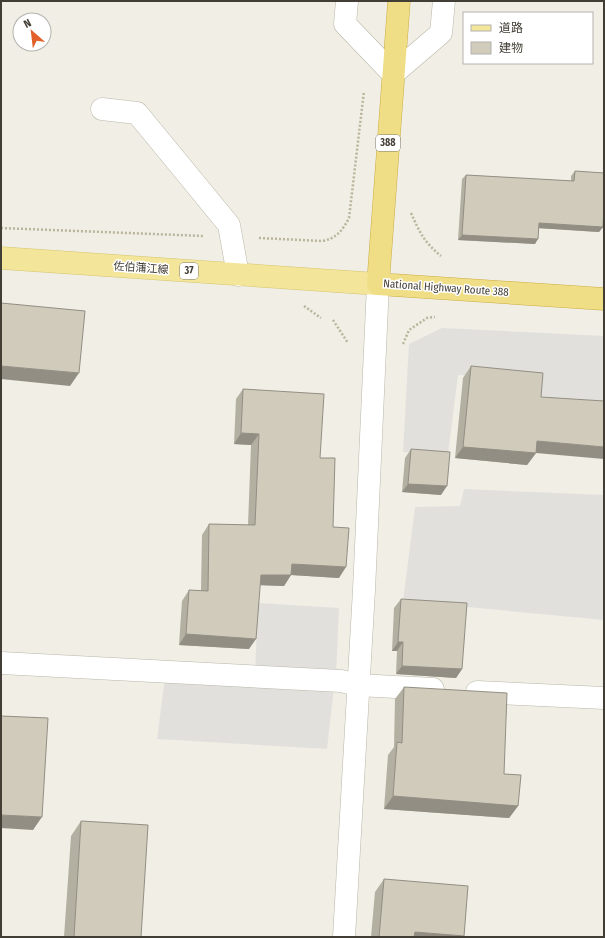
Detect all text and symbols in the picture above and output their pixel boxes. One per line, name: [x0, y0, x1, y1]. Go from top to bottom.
north arrow: [12, 12, 52, 52]
legend: [463, 12, 593, 64]
text: N: [22, 16, 34, 31]
text: 道路: [499, 21, 523, 35]
text: 建物: [499, 41, 523, 55]
road number: 388: [376, 135, 400, 151]
street label: 佐伯蒲江線: [113, 260, 169, 276]
road number: 37: [180, 263, 198, 279]
street label: National Highway Route 388: [383, 277, 510, 299]

